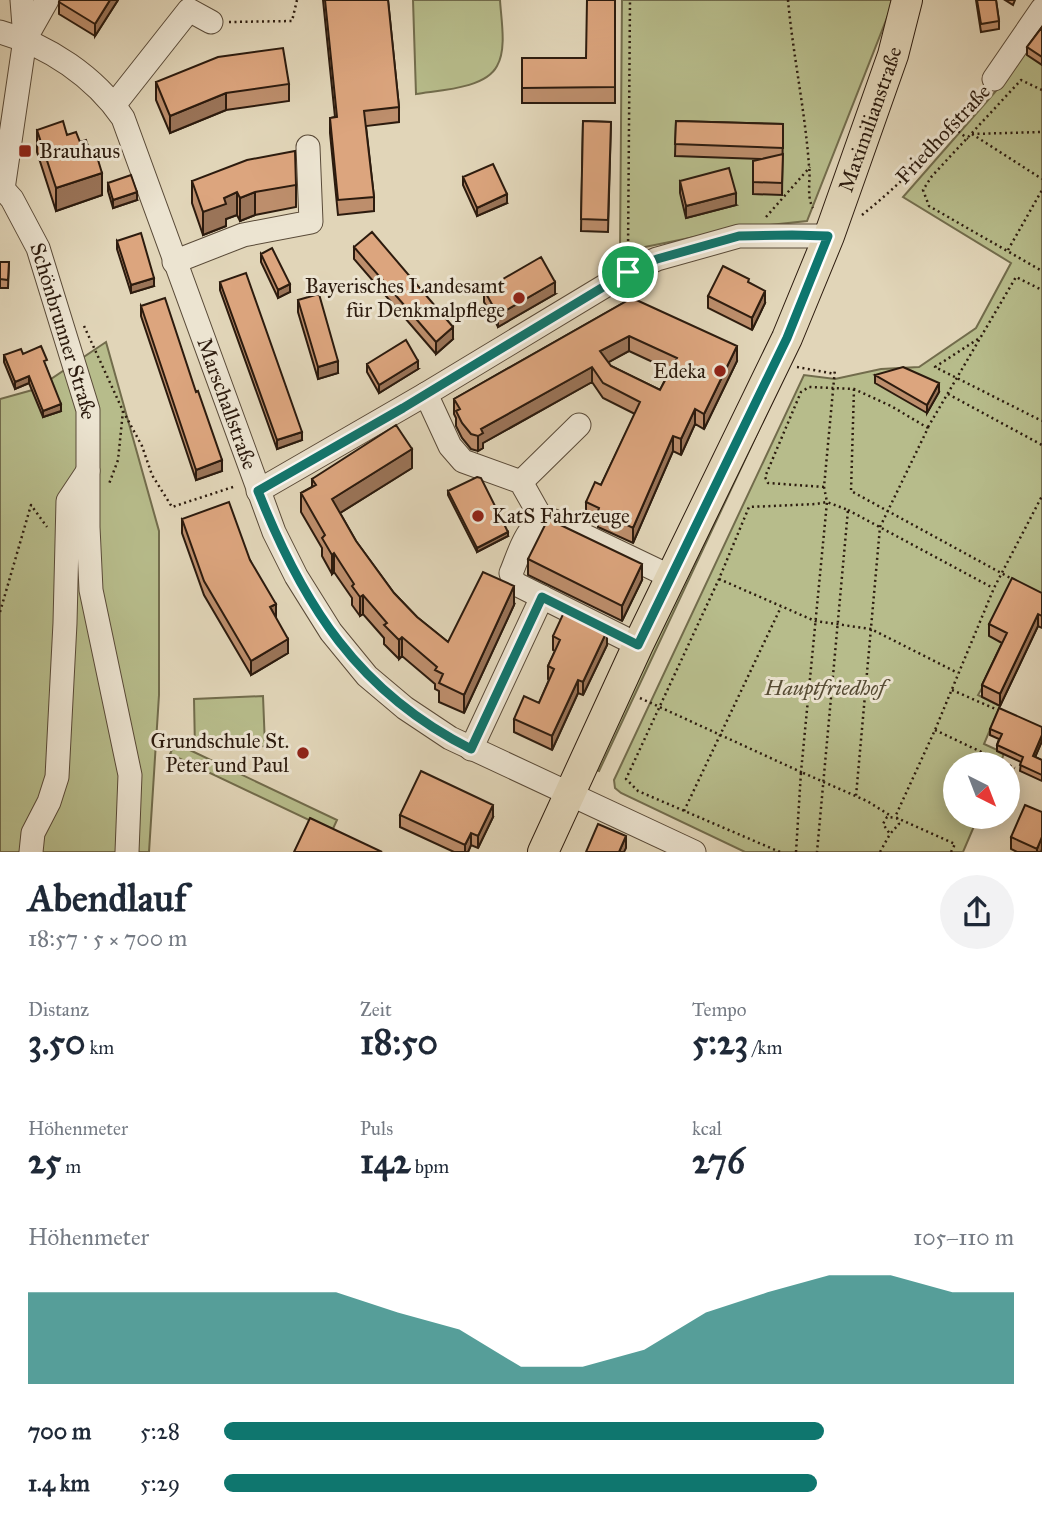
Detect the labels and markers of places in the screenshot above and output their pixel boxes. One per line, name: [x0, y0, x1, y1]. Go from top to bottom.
place label: Brauhaus: [39, 138, 120, 164]
marker: Brauhaus: [17, 143, 33, 159]
pin: [598, 242, 658, 302]
place label: Bayerisches Landesamt für Denkmalpflege: [305, 273, 506, 323]
marker: Bayerisches Landesamt für Denkmalpflege: [511, 290, 527, 306]
place label: Edeka: [653, 358, 706, 384]
marker: Edeka: [712, 363, 728, 379]
place label: KatS Fahrzeuge: [492, 503, 630, 529]
marker: KatS Fahrzeuge: [470, 508, 486, 524]
place label: Grundschule St. Peter und Paul: [151, 728, 289, 778]
marker: Grundschule St. Peter und Paul: [295, 745, 311, 761]

